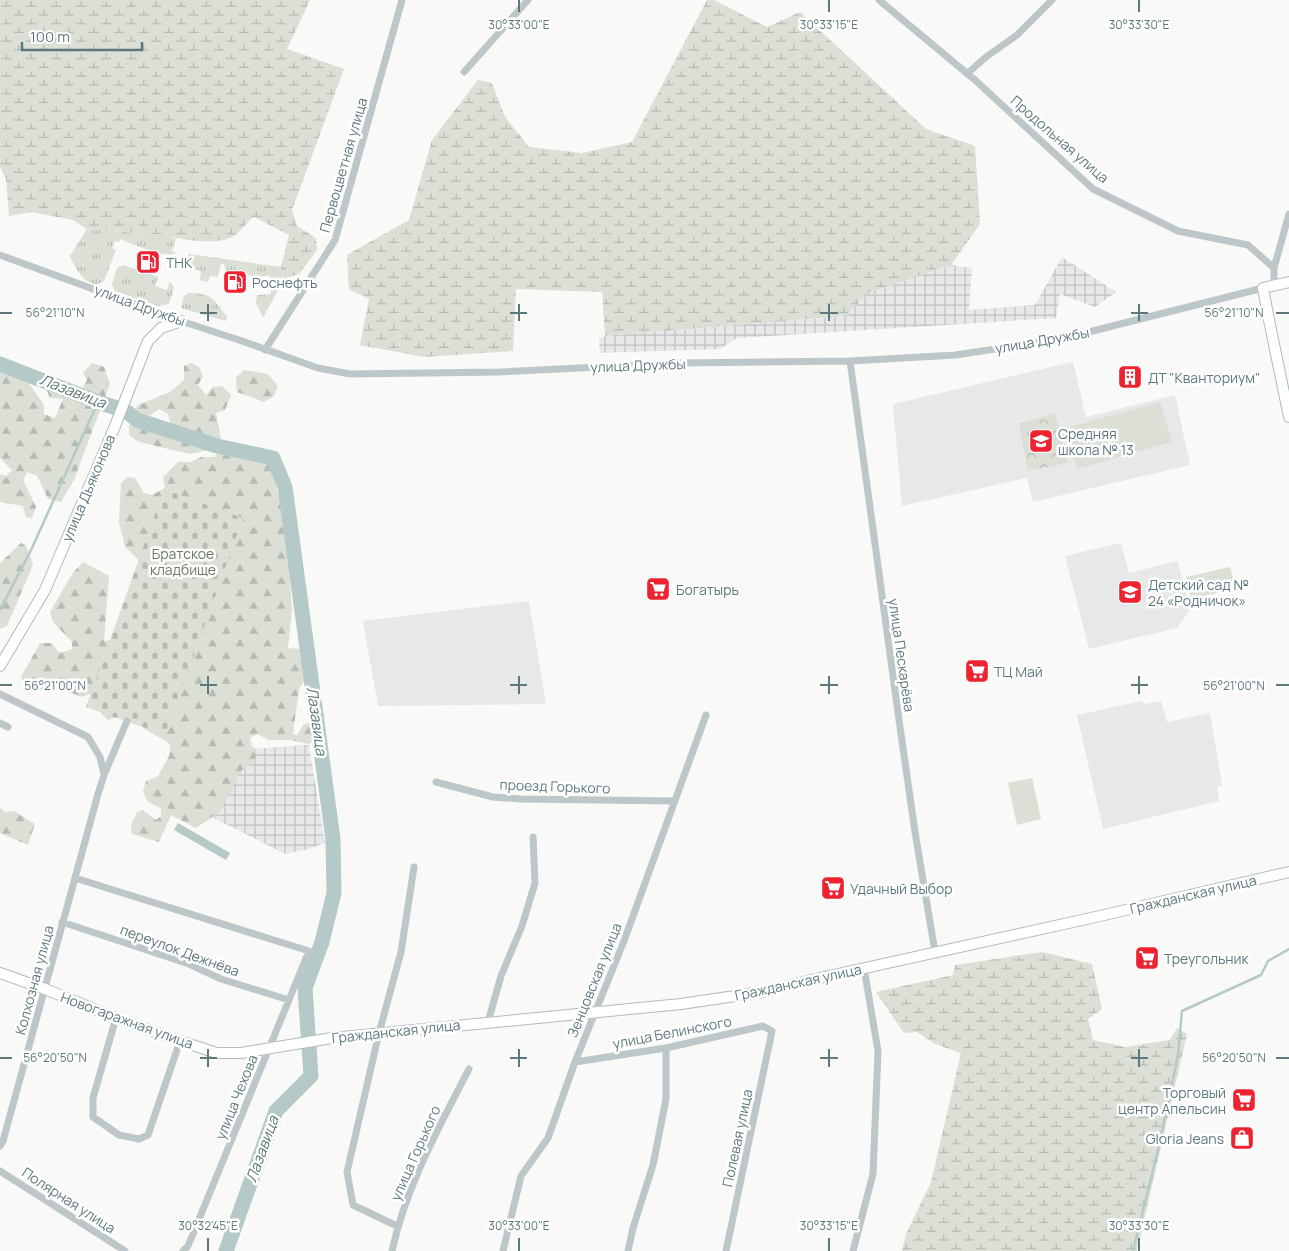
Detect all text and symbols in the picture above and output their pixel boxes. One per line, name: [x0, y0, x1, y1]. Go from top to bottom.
text: 30°33'00"E: [488, 16, 550, 33]
text: 30°33'15"E: [800, 16, 858, 33]
text: 30°33'30"E: [1109, 16, 1169, 33]
scale bar: [22, 20, 142, 52]
text: 100 m: [30, 26, 70, 47]
street label: Продольная улица: [1007, 91, 1113, 187]
street label: Первоцветная улица: [315, 95, 371, 235]
fuel station icon: ТНК: [135, 249, 161, 275]
place label: ТНК: [166, 253, 193, 272]
fuel station icon: Роснефть: [222, 269, 248, 295]
place label: Роснефть: [252, 273, 317, 292]
street label: улица Дружбы: [92, 280, 188, 330]
text: 56°21'10"N: [26, 304, 84, 321]
text: 56°21'10"N: [1205, 304, 1263, 321]
street label: улица Дружбы: [993, 322, 1091, 358]
street label: улица Дружбы: [590, 354, 686, 376]
building icon: ДТ "Кванториум": [1117, 364, 1143, 390]
place label: ДТ "Кванториум": [1148, 368, 1260, 387]
water label: Лазавица: [37, 369, 110, 413]
place label: Средняя школа № 13: [1058, 424, 1134, 459]
school or university icon: Средняя школа № 13: [1028, 428, 1054, 454]
street label: улица Дьяконова: [57, 431, 119, 545]
park label: Братское кладбище: [150, 544, 216, 579]
place label: Детский сад № 24 «Родничок»: [1148, 575, 1249, 610]
supermarket icon: Богатырь: [645, 576, 671, 602]
school or university icon: Детский сад № 24 «Родничок»: [1117, 579, 1143, 605]
place label: Богатырь: [676, 580, 739, 599]
street label: улица Пескарёва: [885, 597, 919, 713]
supermarket icon: ТЦ Май: [964, 658, 990, 684]
place label: ТЦ Май: [994, 662, 1043, 681]
text: 56°21'00"N: [24, 677, 86, 694]
text: 56°21'00"N: [1203, 677, 1265, 694]
water label: Лазавица: [302, 685, 332, 757]
street label: проезд Горького: [499, 775, 611, 797]
street label: Гражданская улица: [1128, 870, 1258, 918]
supermarket icon: Удачный Выбор: [820, 875, 846, 901]
place label: Удачный Выбор: [850, 879, 953, 898]
street label: переулок Дежнёва: [118, 920, 242, 980]
street label: Зенцовская улица: [562, 920, 626, 1040]
street label: Колхозная улица: [10, 923, 58, 1037]
supermarket icon: Треугольник: [1134, 945, 1160, 971]
place label: Треугольник: [1164, 949, 1250, 968]
street label: Гражданская улица: [733, 959, 863, 1005]
street label: Новогаражная улица: [58, 987, 196, 1053]
street label: улица Белинского: [611, 1011, 733, 1053]
street label: Гражданская улица: [331, 1015, 461, 1047]
text: 56°20'50"N: [23, 1049, 87, 1066]
text: 56°20'50"N: [1202, 1049, 1266, 1066]
street label: улица Чехова: [210, 1052, 262, 1142]
place label: Торговый центр Апельсин: [1118, 1083, 1226, 1118]
street label: Полевая улица: [717, 1087, 757, 1189]
supermarket icon: Торговый центр Апельсин: [1231, 1087, 1257, 1113]
street label: улица Горького: [385, 1102, 445, 1204]
water label: Лазавица: [240, 1112, 284, 1185]
shop icon: Gloria Jeans: [1229, 1125, 1255, 1151]
place label: Gloria Jeans: [1146, 1129, 1224, 1148]
street label: Полярная улица: [18, 1163, 120, 1237]
text: 30°32'45"E: [178, 1217, 238, 1234]
text: 30°33'00"E: [488, 1217, 550, 1234]
text: 30°33'15"E: [800, 1217, 858, 1234]
text: 30°33'30"E: [1109, 1217, 1169, 1234]

